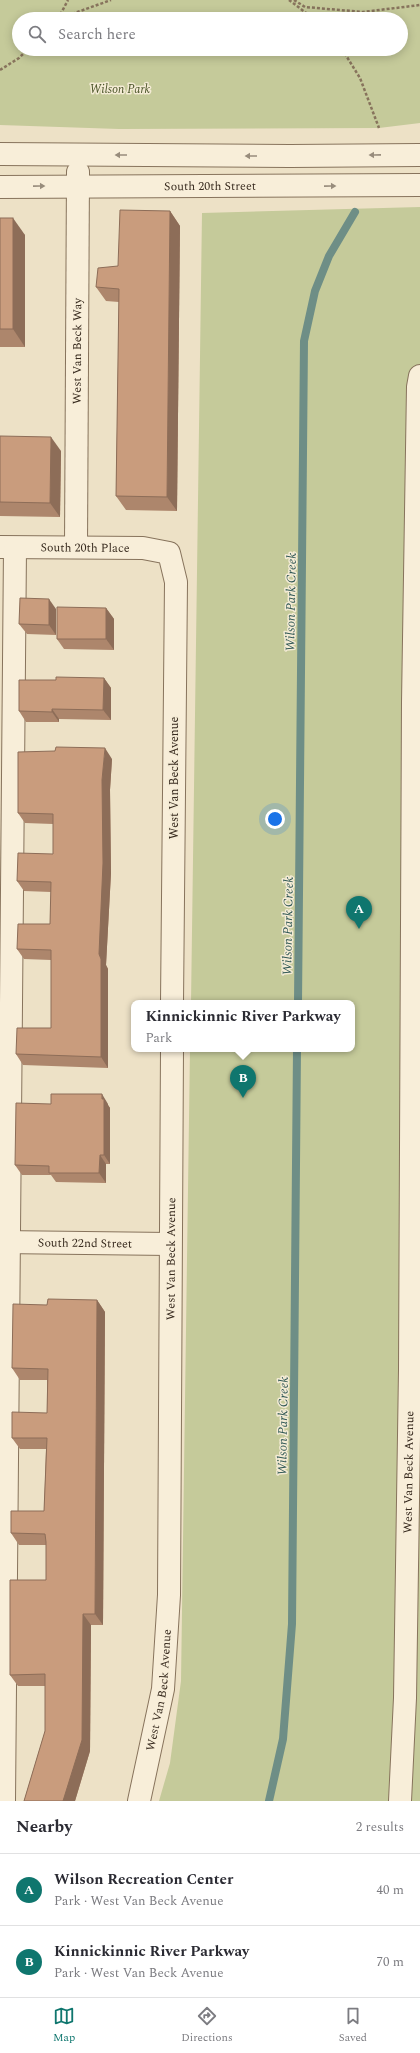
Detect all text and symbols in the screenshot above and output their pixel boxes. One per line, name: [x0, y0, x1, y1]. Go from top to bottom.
search box: [12, 12, 408, 56]
icon: search: [26, 23, 48, 45]
text: Search here: [58, 23, 136, 46]
park label: Wilson Park: [90, 80, 151, 99]
one-way arrow: [114, 152, 127, 158]
one-way arrow: [368, 152, 381, 158]
one-way arrow: [244, 153, 257, 159]
street label: South 20th Street: [164, 177, 256, 196]
one-way arrow: [33, 183, 46, 189]
one-way arrow: [324, 183, 337, 189]
street label: West Van Beck Way: [68, 297, 87, 404]
street label: South 20th Place: [40, 538, 130, 558]
water label: Wilson Park Creek: [280, 552, 302, 652]
street label: West Van Beck Avenue: [165, 716, 184, 839]
your location: [265, 809, 285, 829]
water label: Wilson Park Creek: [277, 876, 299, 976]
pin: A: [346, 896, 372, 929]
popup: [131, 1000, 355, 1052]
text: Kinnickinnic River Parkway: [145, 1005, 341, 1028]
text: Park: [145, 1028, 172, 1048]
pin: B: [230, 1065, 256, 1098]
street label: West Van Beck Avenue: [162, 1197, 181, 1320]
street label: South 22nd Street: [38, 1233, 132, 1254]
water label: Wilson Park Creek: [272, 1376, 294, 1476]
street label: West Van Beck Avenue: [399, 1410, 419, 1534]
street label: West Van Beck Avenue: [141, 1628, 177, 1753]
text: Nearby: [16, 1814, 72, 1840]
text: 2 results: [356, 1817, 404, 1837]
text: Wilson Recreation Center: [54, 1868, 233, 1891]
text: A: [24, 1880, 34, 1900]
text: 40 m: [377, 1880, 404, 1900]
text: Park · West Van Beck Avenue: [54, 1891, 223, 1911]
text: Kinnickinnic River Parkway: [54, 1940, 249, 1963]
text: B: [24, 1952, 34, 1972]
text: 70 m: [377, 1952, 404, 1972]
text: Park · West Van Beck Avenue: [54, 1963, 223, 1983]
tab: Map: [53, 2005, 75, 2046]
tab: Directions: [181, 2005, 233, 2046]
tab: Saved: [339, 2005, 367, 2046]

